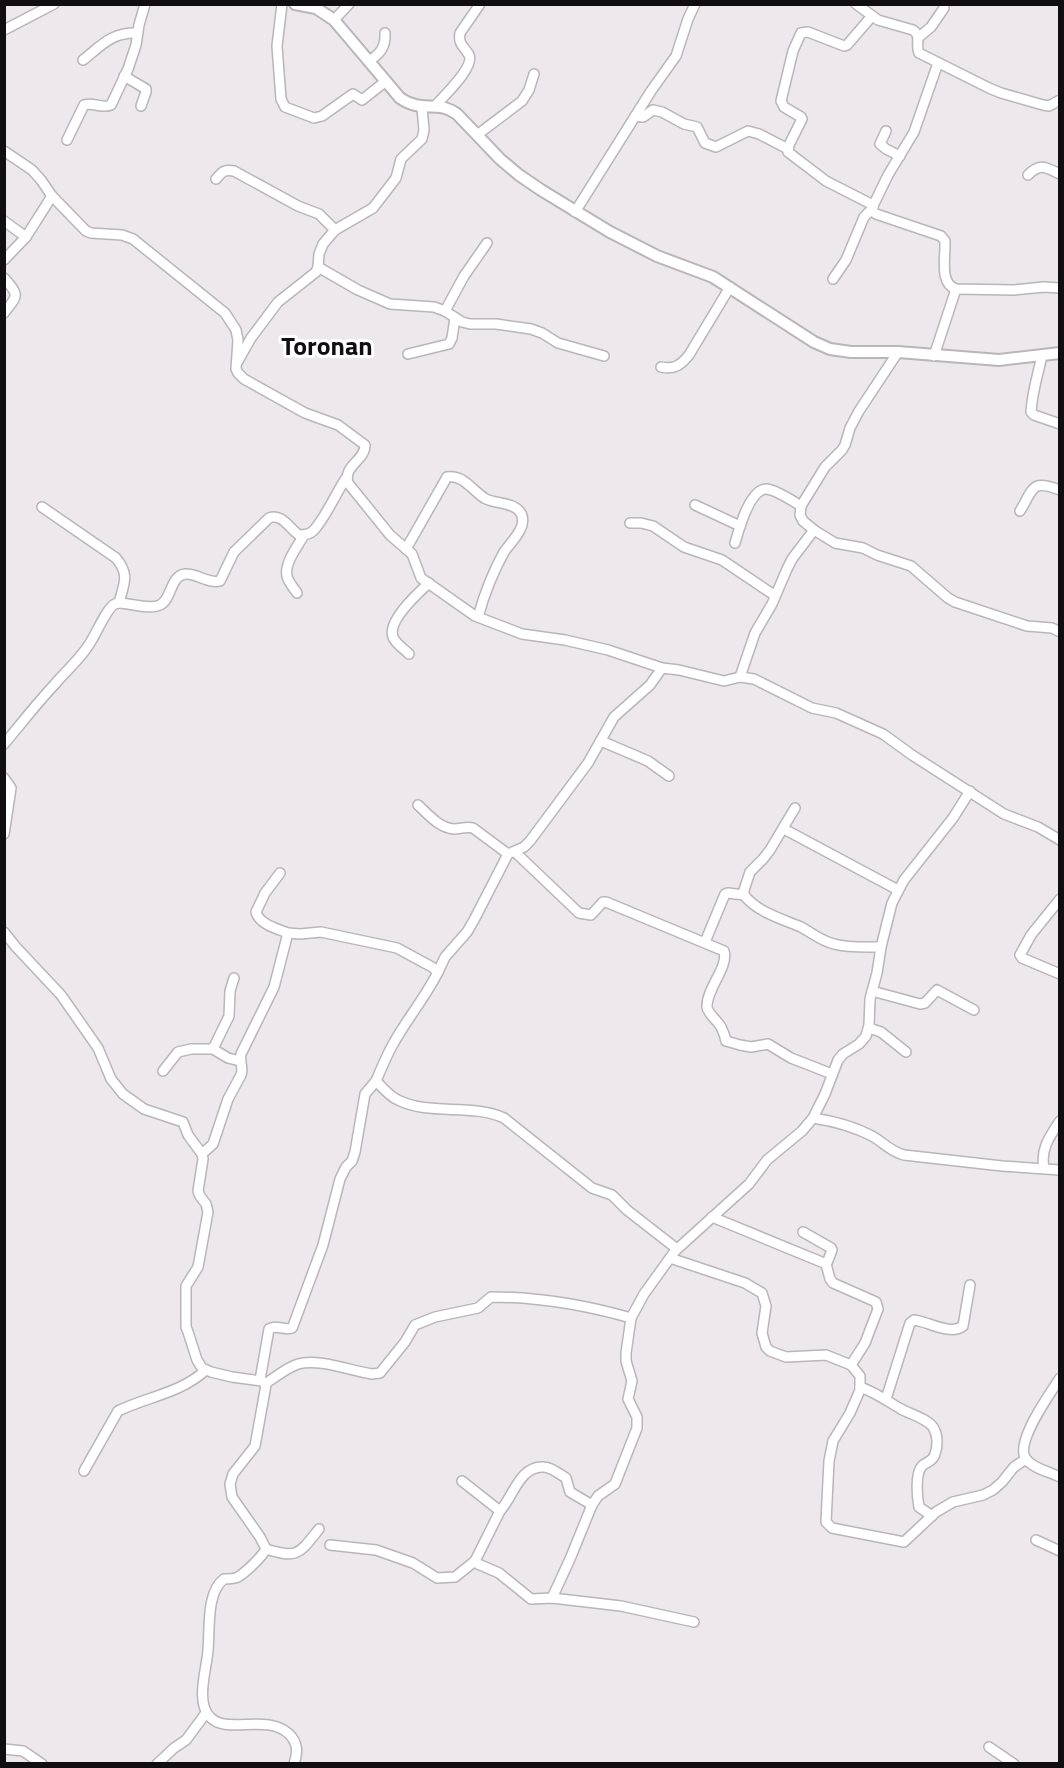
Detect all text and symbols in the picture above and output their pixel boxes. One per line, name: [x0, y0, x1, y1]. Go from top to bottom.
district label: Toronan: [281, 326, 373, 365]

